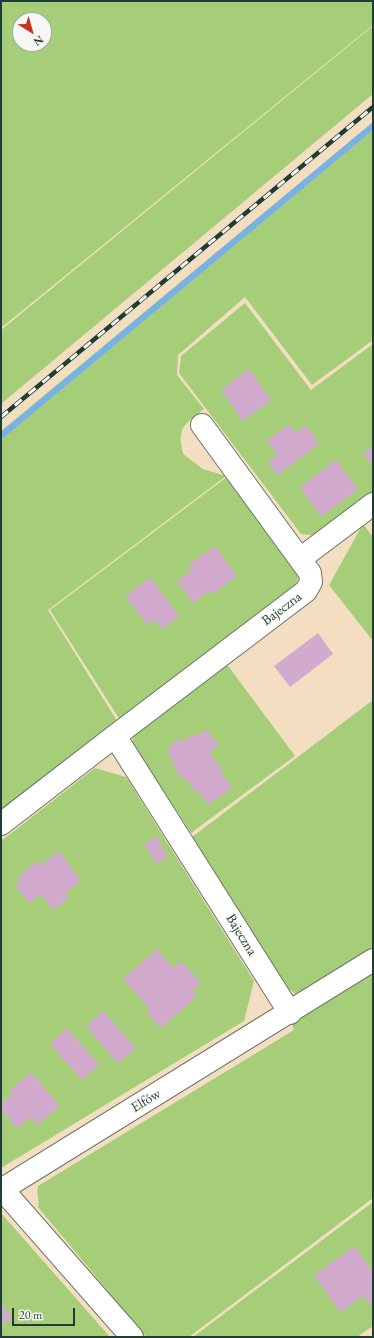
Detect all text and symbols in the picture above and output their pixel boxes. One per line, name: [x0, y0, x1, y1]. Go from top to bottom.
north arrow: [12, 12, 52, 52]
text: N: [31, 33, 46, 49]
street label: Bajeczna: [259, 589, 305, 629]
street label: Bajeczna: [222, 911, 260, 959]
street label: Elfów: [128, 1086, 164, 1116]
scale bar: [14, 1300, 77, 1326]
text: 20 m: [19, 1307, 42, 1323]

